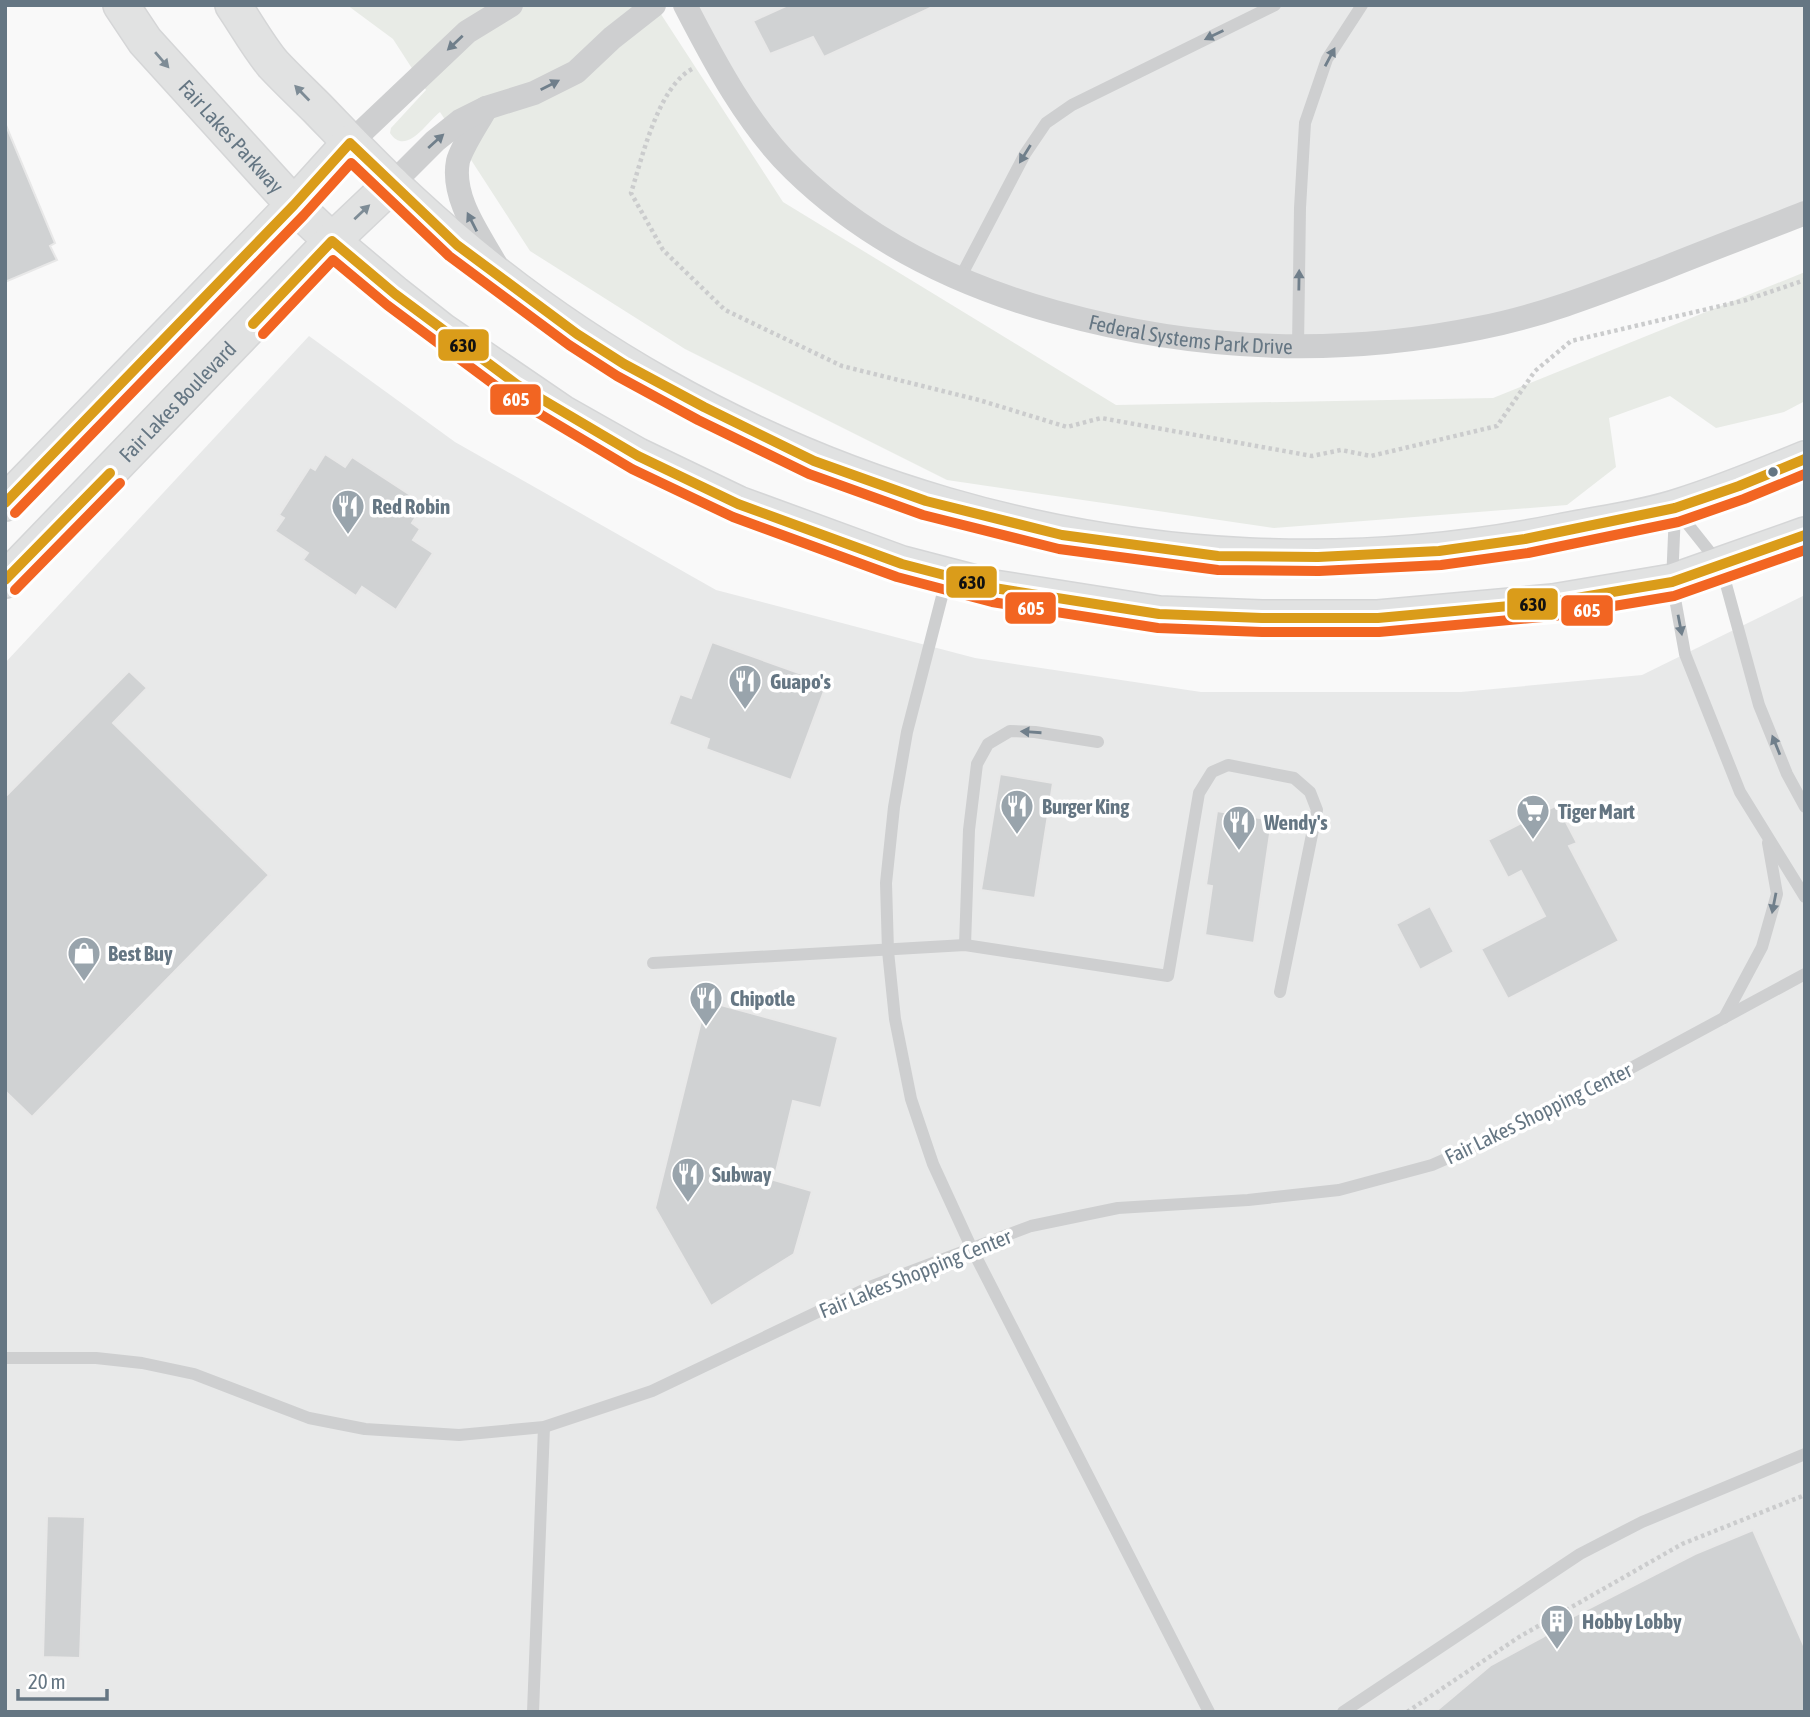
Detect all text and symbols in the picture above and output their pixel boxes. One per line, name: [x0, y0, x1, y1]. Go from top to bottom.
one-way arrow: [1204, 30, 1224, 41]
one-way arrow: [447, 35, 464, 51]
one-way arrow: [1324, 47, 1335, 67]
one-way arrow: [154, 51, 170, 69]
street label: Fair Lakes Parkway: [174, 75, 289, 198]
one-way arrow: [540, 79, 560, 90]
one-way arrow: [294, 85, 311, 102]
one-way arrow: [427, 134, 444, 150]
one-way arrow: [1018, 145, 1031, 164]
one-way arrow: [353, 205, 370, 221]
one-way arrow: [466, 212, 477, 232]
one-way arrow: [1293, 268, 1305, 290]
street label: Federal Systems Park Drive: [1087, 309, 1293, 358]
line badge: 630: [437, 328, 490, 362]
text: 630: [450, 334, 476, 356]
street label: Fair Lakes Boulevard: [114, 337, 240, 466]
line badge: 605: [489, 383, 542, 416]
text: 605: [503, 388, 529, 410]
unlabelled marker: [1766, 465, 1780, 479]
restaurant icon: Red Robin: [329, 487, 367, 536]
place label: Red Robin: [372, 494, 450, 518]
line badge: 630: [945, 565, 998, 599]
text: 630: [959, 571, 985, 593]
line badge: 630: [1506, 587, 1559, 621]
line badge: 605: [1004, 591, 1057, 625]
text: 630: [1520, 593, 1546, 615]
line badge: 605: [1560, 594, 1614, 627]
text: 605: [1018, 597, 1044, 619]
text: 605: [1574, 599, 1600, 621]
one-way arrow: [1675, 614, 1686, 636]
restaurant icon: Guapo's: [726, 662, 764, 711]
place label: Guapo's: [770, 669, 831, 693]
one-way arrow: [1019, 726, 1041, 737]
one-way arrow: [1770, 734, 1781, 755]
restaurant icon: Burger King: [998, 787, 1036, 836]
supermarket icon: Tiger Mart: [1514, 792, 1552, 841]
place label: Burger King: [1042, 794, 1130, 818]
place label: Tiger Mart: [1558, 799, 1635, 823]
restaurant icon: Wendy's: [1220, 803, 1258, 852]
place label: Wendy's: [1263, 810, 1328, 834]
one-way arrow: [1768, 892, 1779, 914]
shop icon: Best Buy: [65, 934, 103, 983]
place label: Best Buy: [108, 941, 173, 965]
restaurant icon: Chipotle: [687, 979, 725, 1028]
place label: Chipotle: [730, 986, 795, 1010]
street label: Fair Lakes Shopping Center: [1441, 1057, 1636, 1169]
restaurant icon: Subway: [669, 1155, 707, 1204]
place label: Subway: [712, 1162, 772, 1186]
street label: Fair Lakes Shopping Center: [816, 1223, 1015, 1322]
building icon: Hobby Lobby: [1538, 1602, 1576, 1651]
place label: Hobby Lobby: [1582, 1609, 1682, 1633]
scale bar: [18, 1658, 107, 1702]
text: 20 m: [28, 1669, 66, 1693]

